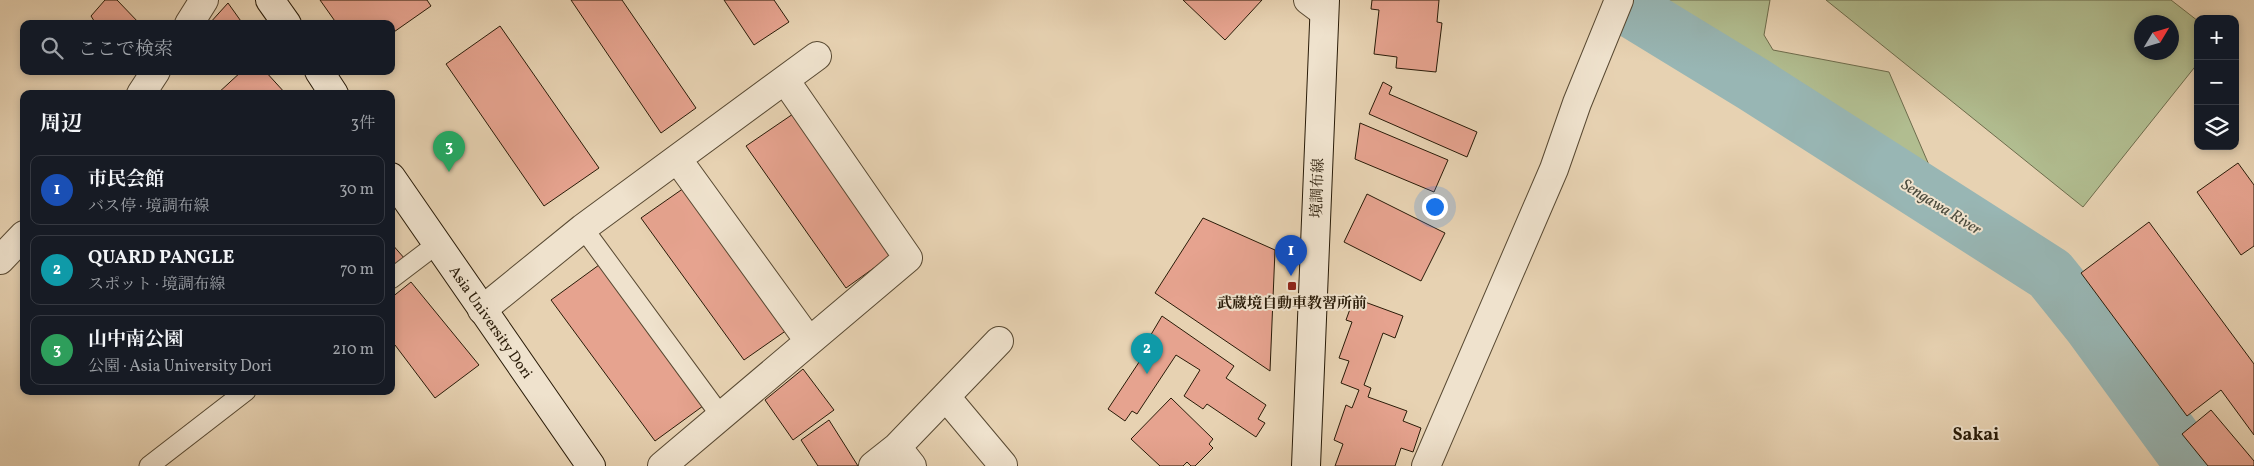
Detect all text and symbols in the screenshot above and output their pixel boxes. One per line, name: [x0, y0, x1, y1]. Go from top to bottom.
north arrow: [2134, 15, 2179, 60]
map controls: [2194, 15, 2239, 150]
button: +: [2194, 15, 2239, 60]
search box: [20, 20, 395, 75]
icon: search: [38, 34, 66, 62]
text: ここで検索: [78, 37, 173, 63]
button: −: [2194, 60, 2239, 105]
button: layers: [2194, 105, 2239, 150]
text: 周辺: [40, 110, 82, 139]
text: 3件: [351, 113, 375, 135]
pin: 3: [433, 131, 465, 172]
street label: 境調布線: [1307, 158, 1330, 218]
text: 市民会館: [88, 167, 164, 193]
water label: Sengawa River: [1897, 174, 1986, 242]
text: 1: [54, 179, 60, 201]
text: 30 m: [339, 179, 374, 201]
your location: [1422, 194, 1448, 220]
text: バス停 · 境調布線: [88, 196, 210, 218]
pin: 1: [1275, 235, 1307, 276]
text: QUARD PANGLE: [88, 245, 234, 271]
text: 2: [53, 259, 61, 281]
text: 70 m: [340, 259, 374, 281]
street label: Asia University Dori: [443, 262, 537, 383]
text: スポット · 境調布線: [88, 274, 226, 296]
marker: 武蔵境自動車教習所前: [1286, 280, 1298, 292]
place label: 武蔵境自動車教習所前: [1217, 294, 1367, 315]
text: 山中南公園: [88, 327, 183, 353]
pin: 2: [1131, 333, 1163, 374]
text: 3: [53, 339, 61, 361]
text: 210 m: [332, 339, 374, 361]
text: 公園 · Asia University Dori: [88, 356, 272, 378]
district label: Sakai: [1953, 423, 1999, 448]

